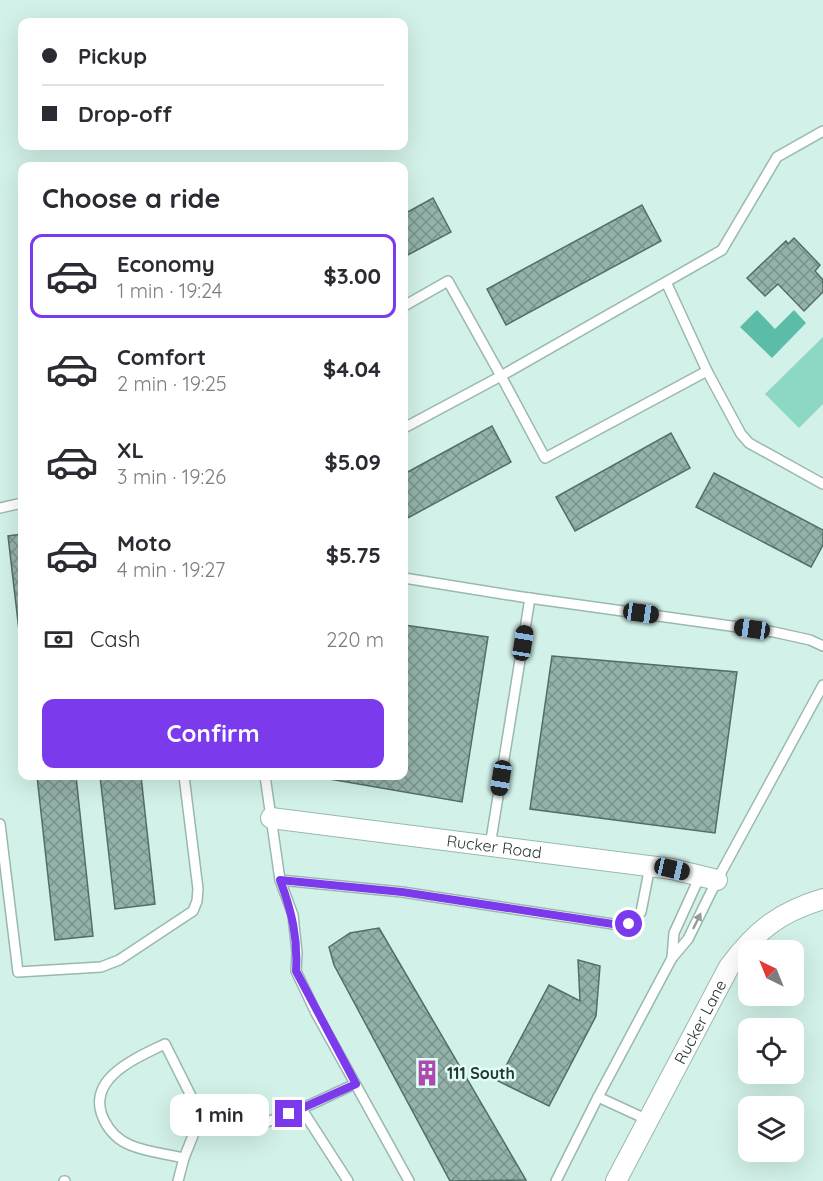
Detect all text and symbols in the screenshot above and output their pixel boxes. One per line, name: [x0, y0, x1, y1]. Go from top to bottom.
text: Pickup: [78, 42, 147, 70]
text: Drop-off: [78, 100, 172, 128]
text: Choose a ride: [42, 181, 220, 215]
icon: car: [45, 249, 99, 303]
text: Economy: [117, 250, 215, 278]
text: $3.00: [324, 262, 381, 290]
text: 1 min · 19:24: [117, 278, 222, 303]
icon: car: [45, 342, 99, 396]
text: Comfort: [117, 343, 206, 371]
text: $4.04: [323, 355, 381, 383]
text: 2 min · 19:25: [117, 371, 227, 396]
icon: car: [45, 435, 99, 489]
text: XL: [117, 436, 144, 464]
text: $5.09: [325, 448, 381, 476]
text: 3 min · 19:26: [117, 464, 226, 489]
icon: car: [45, 528, 99, 582]
text: Moto: [117, 529, 171, 557]
text: $5.75: [326, 541, 381, 569]
text: 4 min · 19:27: [117, 557, 225, 582]
car: [622, 602, 660, 624]
car: [733, 618, 771, 640]
icon: cash: [42, 623, 75, 656]
car: [511, 624, 535, 662]
text: Cash: [90, 625, 141, 653]
text: 220 m: [326, 627, 384, 652]
button: Confirm: [42, 699, 384, 768]
car: [489, 759, 513, 797]
street label: Rucker Road: [446, 830, 543, 862]
car: [652, 856, 692, 882]
route start: [615, 910, 642, 937]
one-way arrow: [693, 912, 702, 929]
north arrow: [738, 940, 804, 1006]
map controls: [738, 940, 804, 1162]
street label: Rucker Lane: [670, 976, 730, 1067]
button: locate: [738, 1018, 804, 1084]
building icon: 111 South: [412, 1058, 442, 1088]
place label: 111 South: [447, 1063, 515, 1083]
callout: 1 min: [169, 1093, 268, 1135]
button: layers: [738, 1096, 804, 1162]
route end: [275, 1100, 302, 1127]
text: 1 min: [195, 1102, 244, 1127]

